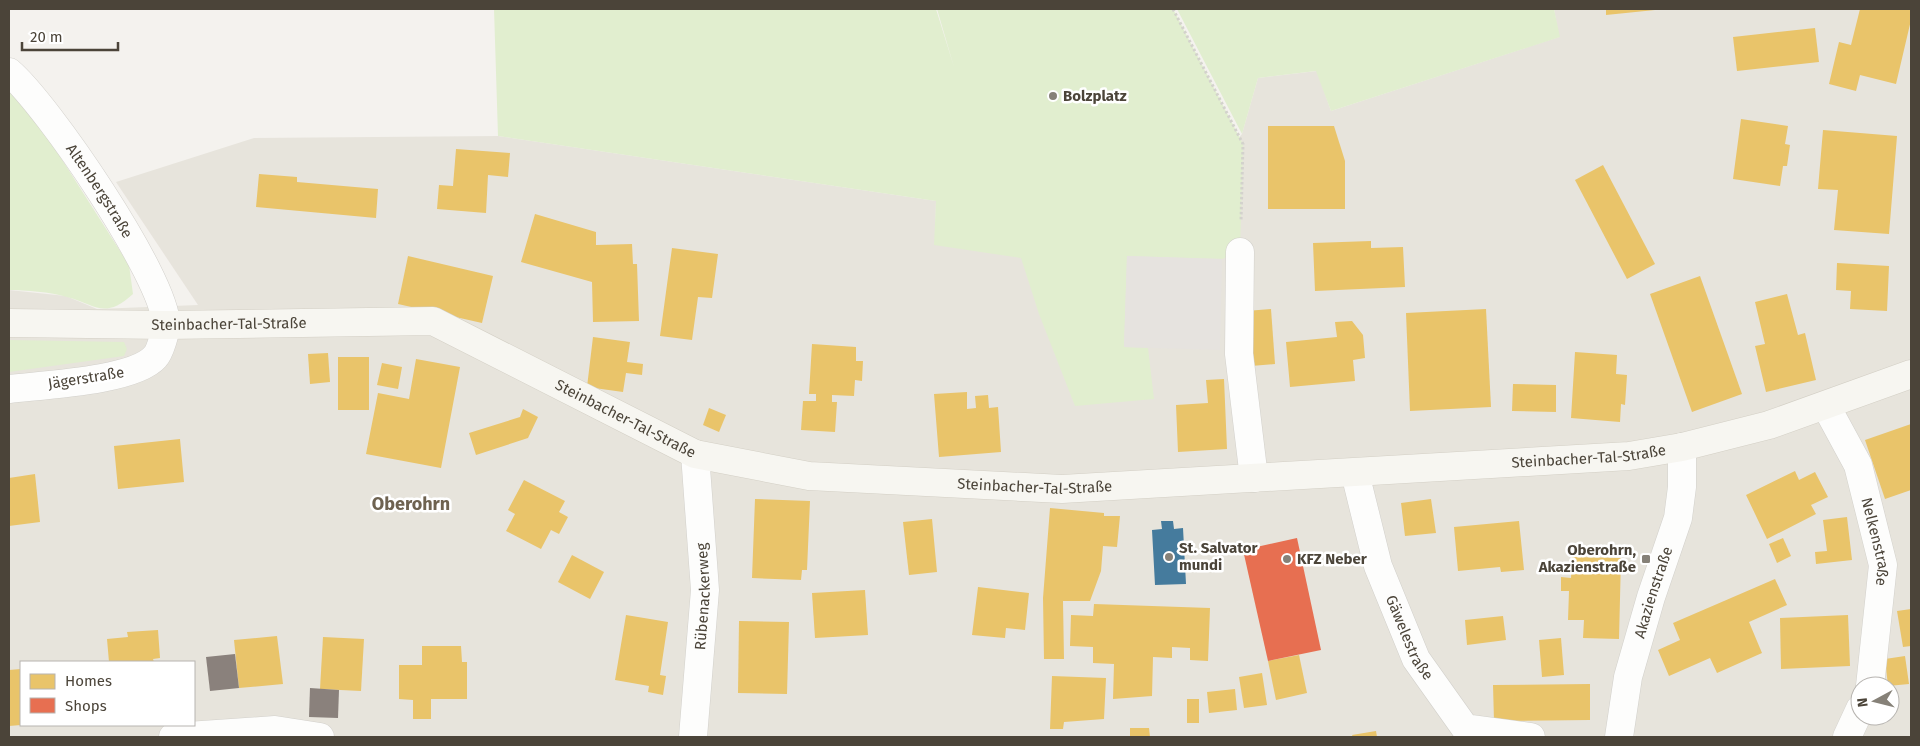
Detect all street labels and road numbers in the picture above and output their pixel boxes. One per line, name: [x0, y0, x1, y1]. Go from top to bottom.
street label: Altenbergstraße: [62, 141, 137, 241]
street label: Steinbacher-Tal-Straße: [151, 314, 307, 334]
street label: Jägerstraße: [47, 363, 125, 393]
street label: Steinbacher-Tal-Straße: [552, 376, 699, 462]
street label: Steinbacher-Tal-Straße: [1511, 441, 1667, 472]
street label: Steinbacher-Tal-Straße: [957, 475, 1113, 498]
street label: Nelkenstraße: [1857, 496, 1893, 587]
street label: Rübenackerweg: [691, 542, 714, 651]
street label: Akazienstraße: [1631, 544, 1677, 640]
street label: Gäwelestraße: [1382, 592, 1437, 684]

